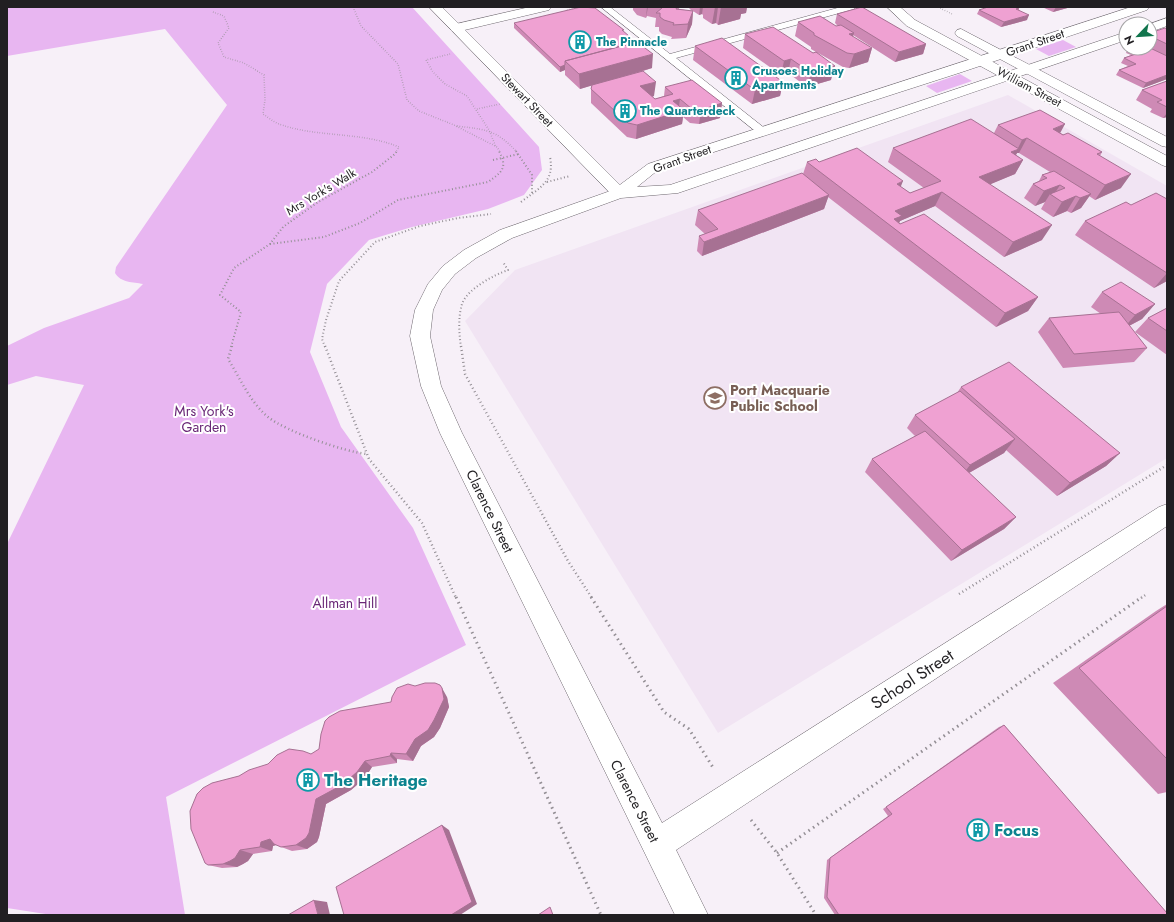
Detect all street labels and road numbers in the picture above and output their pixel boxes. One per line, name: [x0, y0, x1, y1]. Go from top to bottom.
street label: Grant Street: [1003, 25, 1067, 61]
street label: William Street: [993, 62, 1065, 112]
street label: Stewart Street: [497, 69, 557, 131]
street label: Grant Street: [650, 140, 714, 178]
street label: Mrs York's Walk: [283, 164, 360, 220]
street label: Clarence Street: [461, 466, 519, 556]
street label: School Street: [866, 643, 958, 715]
street label: Clarence Street: [606, 756, 665, 846]

